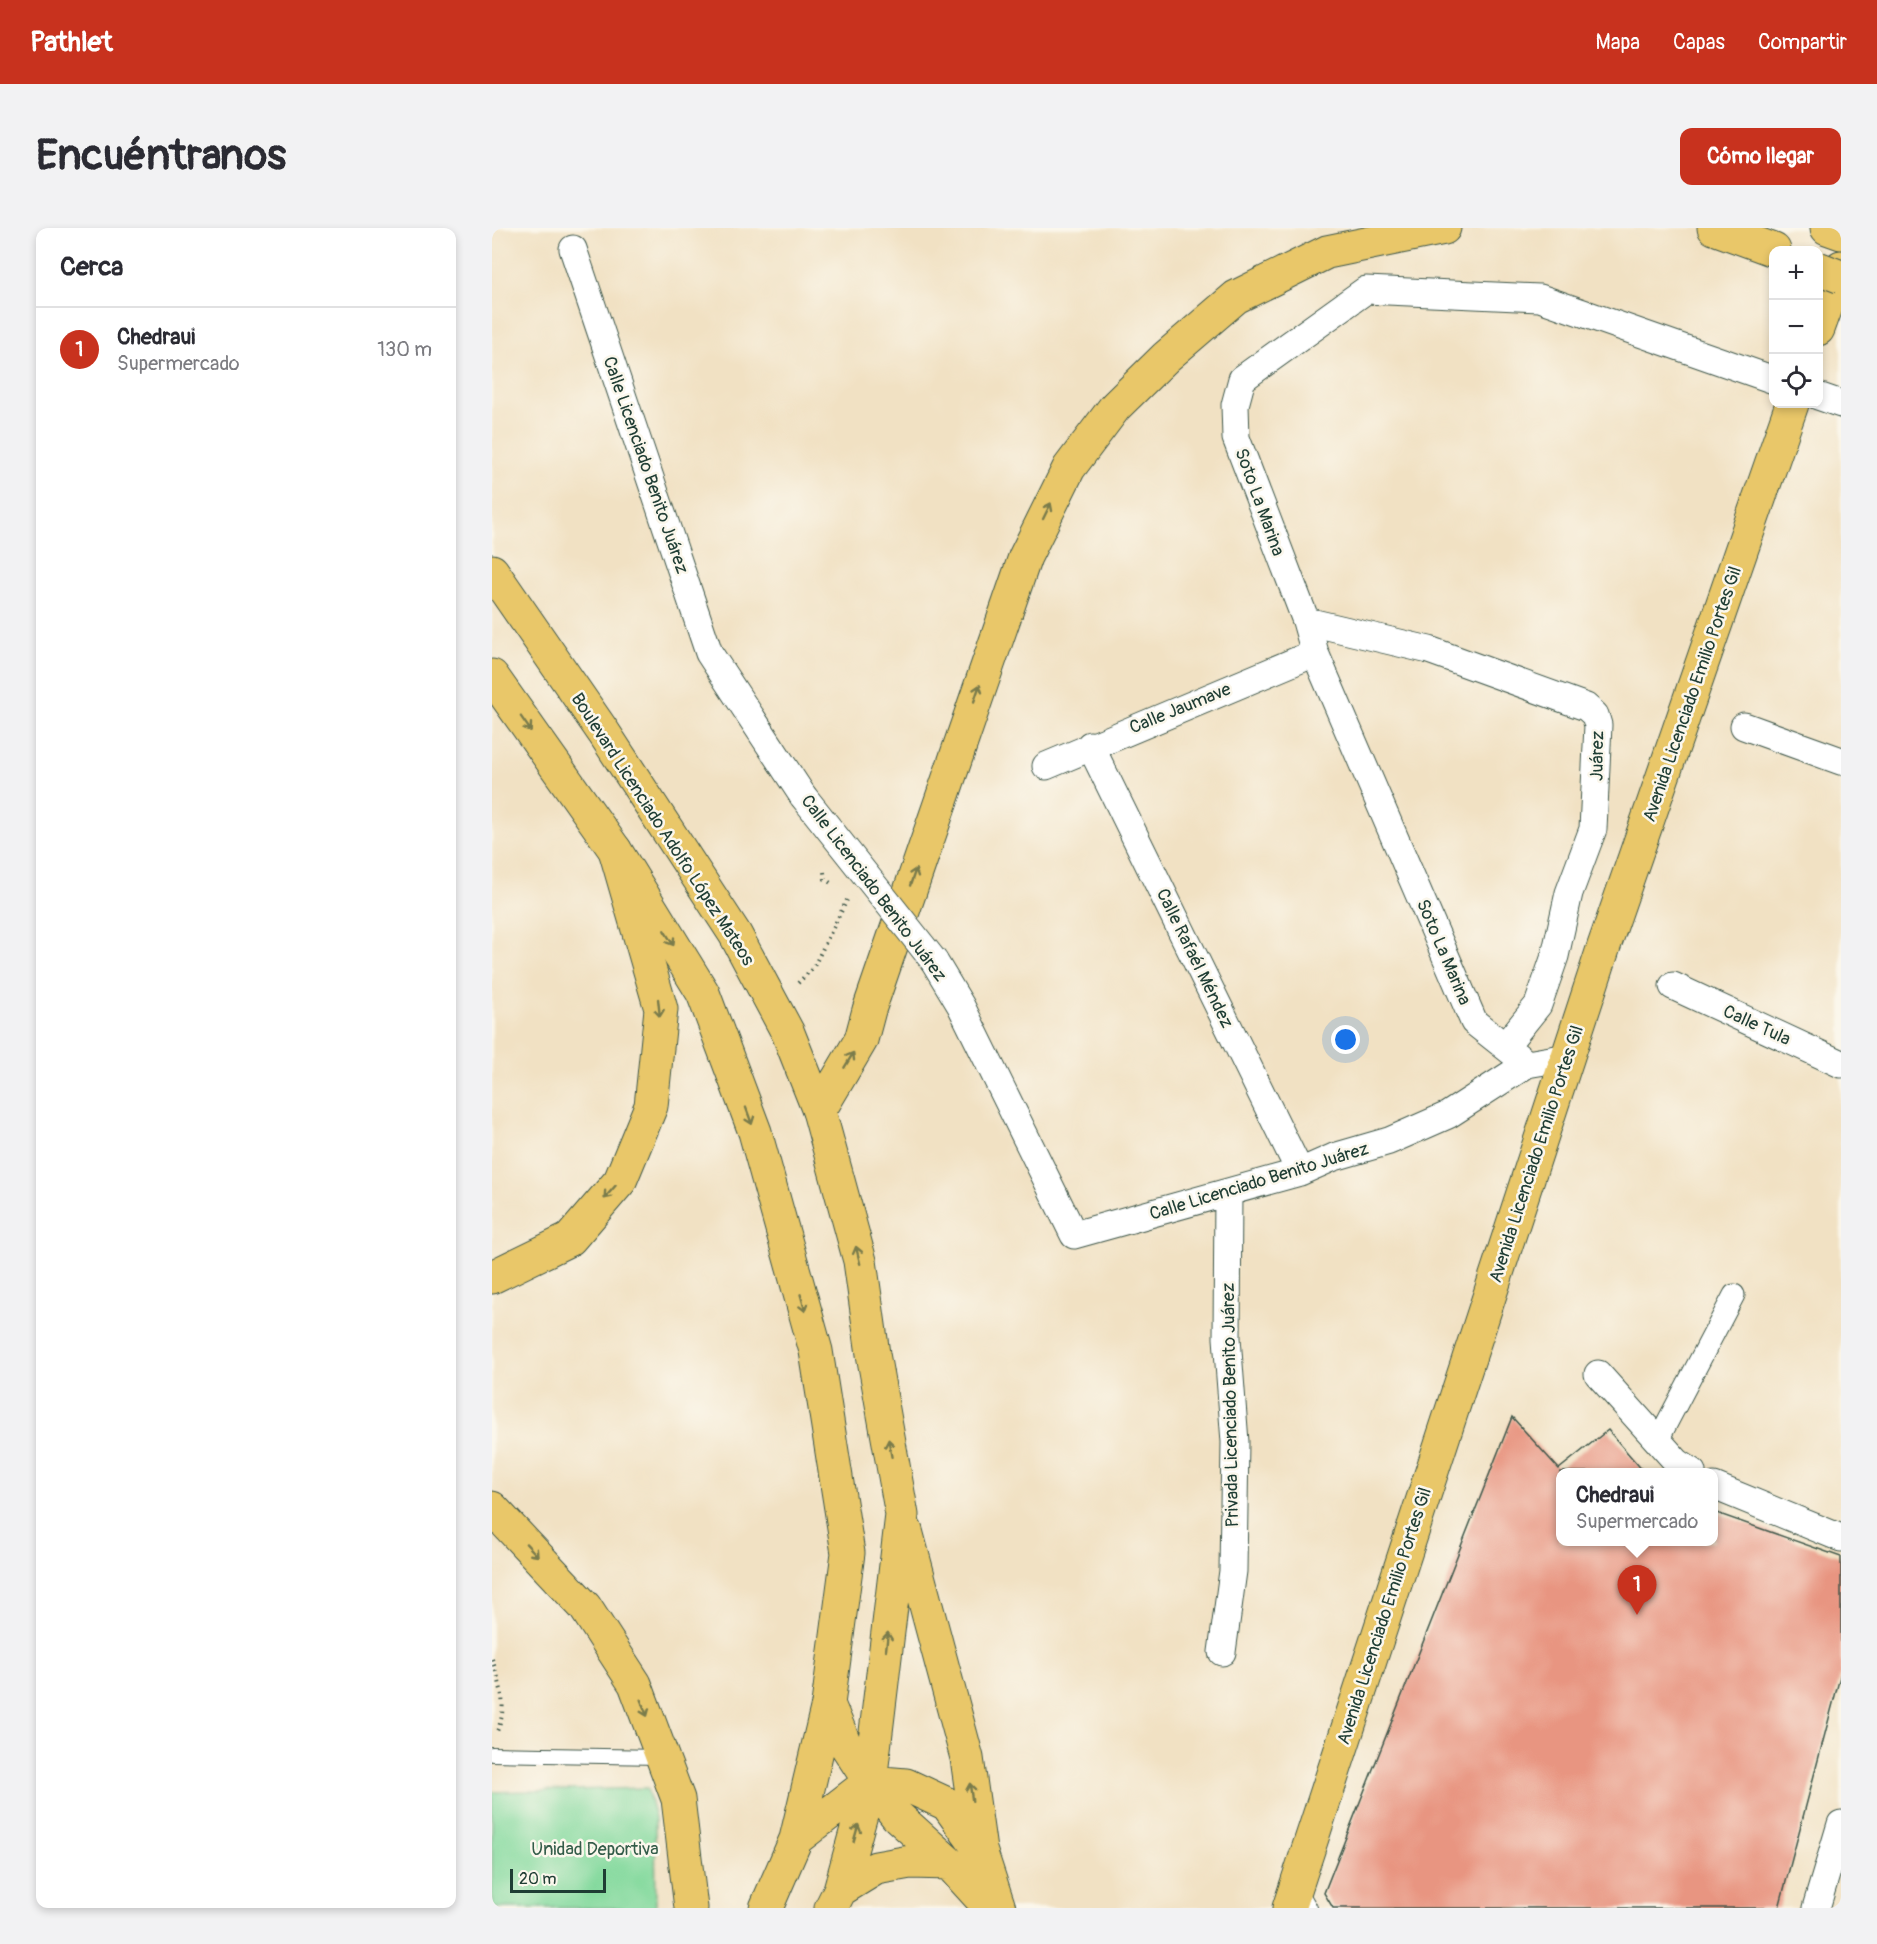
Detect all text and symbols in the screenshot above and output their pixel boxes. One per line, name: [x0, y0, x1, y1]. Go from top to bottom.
text: Pathlet: [30, 25, 113, 60]
text: Mapa: [1596, 29, 1640, 56]
text: Capas: [1673, 29, 1725, 56]
text: Compartir: [1758, 29, 1847, 56]
button: Cómo llegar: [1680, 128, 1841, 185]
text: Encuéntranos: [36, 130, 286, 182]
map controls: [1769, 246, 1823, 408]
button: +: [1769, 246, 1823, 300]
text: Cerca: [60, 251, 123, 283]
button: −: [1769, 300, 1823, 354]
text: Chedraui: [117, 323, 195, 351]
text: 1: [76, 337, 83, 362]
text: 130 m: [377, 337, 432, 362]
text: Supermercado: [117, 351, 240, 376]
street label: Calle Licenciado Benito Juárez: [598, 354, 694, 577]
button: locate: [1769, 354, 1823, 408]
street label: Soto La Marina: [1229, 445, 1290, 559]
one-way arrow: [1042, 503, 1054, 521]
street label: Avenida Licenciado Emilio Portes Gil: [1638, 563, 1747, 825]
street label: Calle Jaumave: [1126, 678, 1234, 739]
one-way arrow: [972, 684, 983, 703]
street label: Boulevard Licenciado Adolfo López Mateos: [566, 689, 759, 970]
one-way arrow: [520, 716, 532, 732]
street label: Juárez: [1586, 731, 1609, 781]
street label: Calle Licenciado Benito Juárez: [796, 790, 951, 986]
one-way arrow: [909, 868, 920, 887]
street label: Calle Rafaél Méndez: [1151, 885, 1238, 1032]
street label: Soto La Marina: [1411, 896, 1476, 1009]
one-way arrow: [664, 929, 676, 946]
one-way arrow: [653, 997, 664, 1017]
street label: Calle Tula: [1719, 1000, 1794, 1051]
street label: Avenida Licenciado Emilio Portes Gil: [1484, 1023, 1589, 1286]
your location: [1331, 1025, 1360, 1054]
one-way arrow: [843, 1052, 855, 1069]
one-way arrow: [744, 1106, 755, 1125]
street label: Calle Licenciado Benito Juárez: [1147, 1137, 1372, 1226]
one-way arrow: [604, 1184, 617, 1200]
one-way arrow: [851, 1246, 863, 1265]
street label: Privada Licenciado Benito Juárez: [1217, 1283, 1244, 1527]
one-way arrow: [798, 1293, 809, 1312]
one-way arrow: [884, 1438, 895, 1458]
popup: [1556, 1468, 1718, 1546]
text: Chedraui: [1576, 1481, 1654, 1509]
street label: Avenida Licenciado Emilio Portes Gil: [1332, 1485, 1437, 1748]
text: Supermercado: [1576, 1509, 1698, 1534]
one-way arrow: [525, 1542, 540, 1557]
pin: 1: [1618, 1566, 1656, 1615]
one-way arrow: [882, 1631, 893, 1651]
one-way arrow: [639, 1698, 650, 1717]
one-way arrow: [966, 1782, 977, 1802]
one-way arrow: [851, 1824, 862, 1843]
park label: Unidad Deportiva: [531, 1838, 659, 1861]
scale bar: [510, 1866, 606, 1894]
text: 20 m: [519, 1869, 557, 1889]

